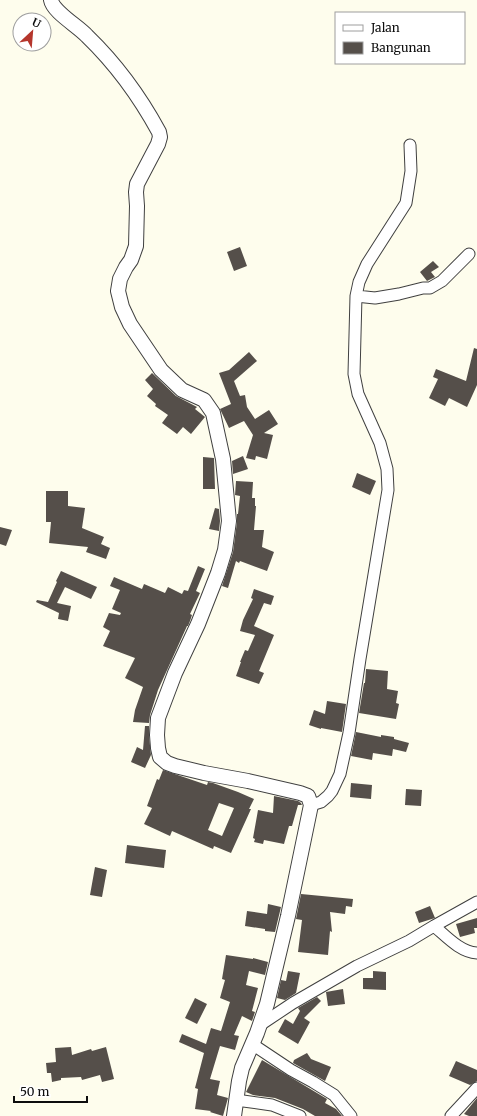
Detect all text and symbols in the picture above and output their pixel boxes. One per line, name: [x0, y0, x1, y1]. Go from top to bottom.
north arrow: [12, 12, 52, 52]
legend: [335, 12, 465, 64]
text: U: [30, 15, 44, 31]
text: Jalan: [370, 20, 400, 35]
text: Bangunan: [371, 40, 431, 55]
scale bar: [14, 1078, 87, 1104]
text: 50 m: [20, 1084, 49, 1099]

